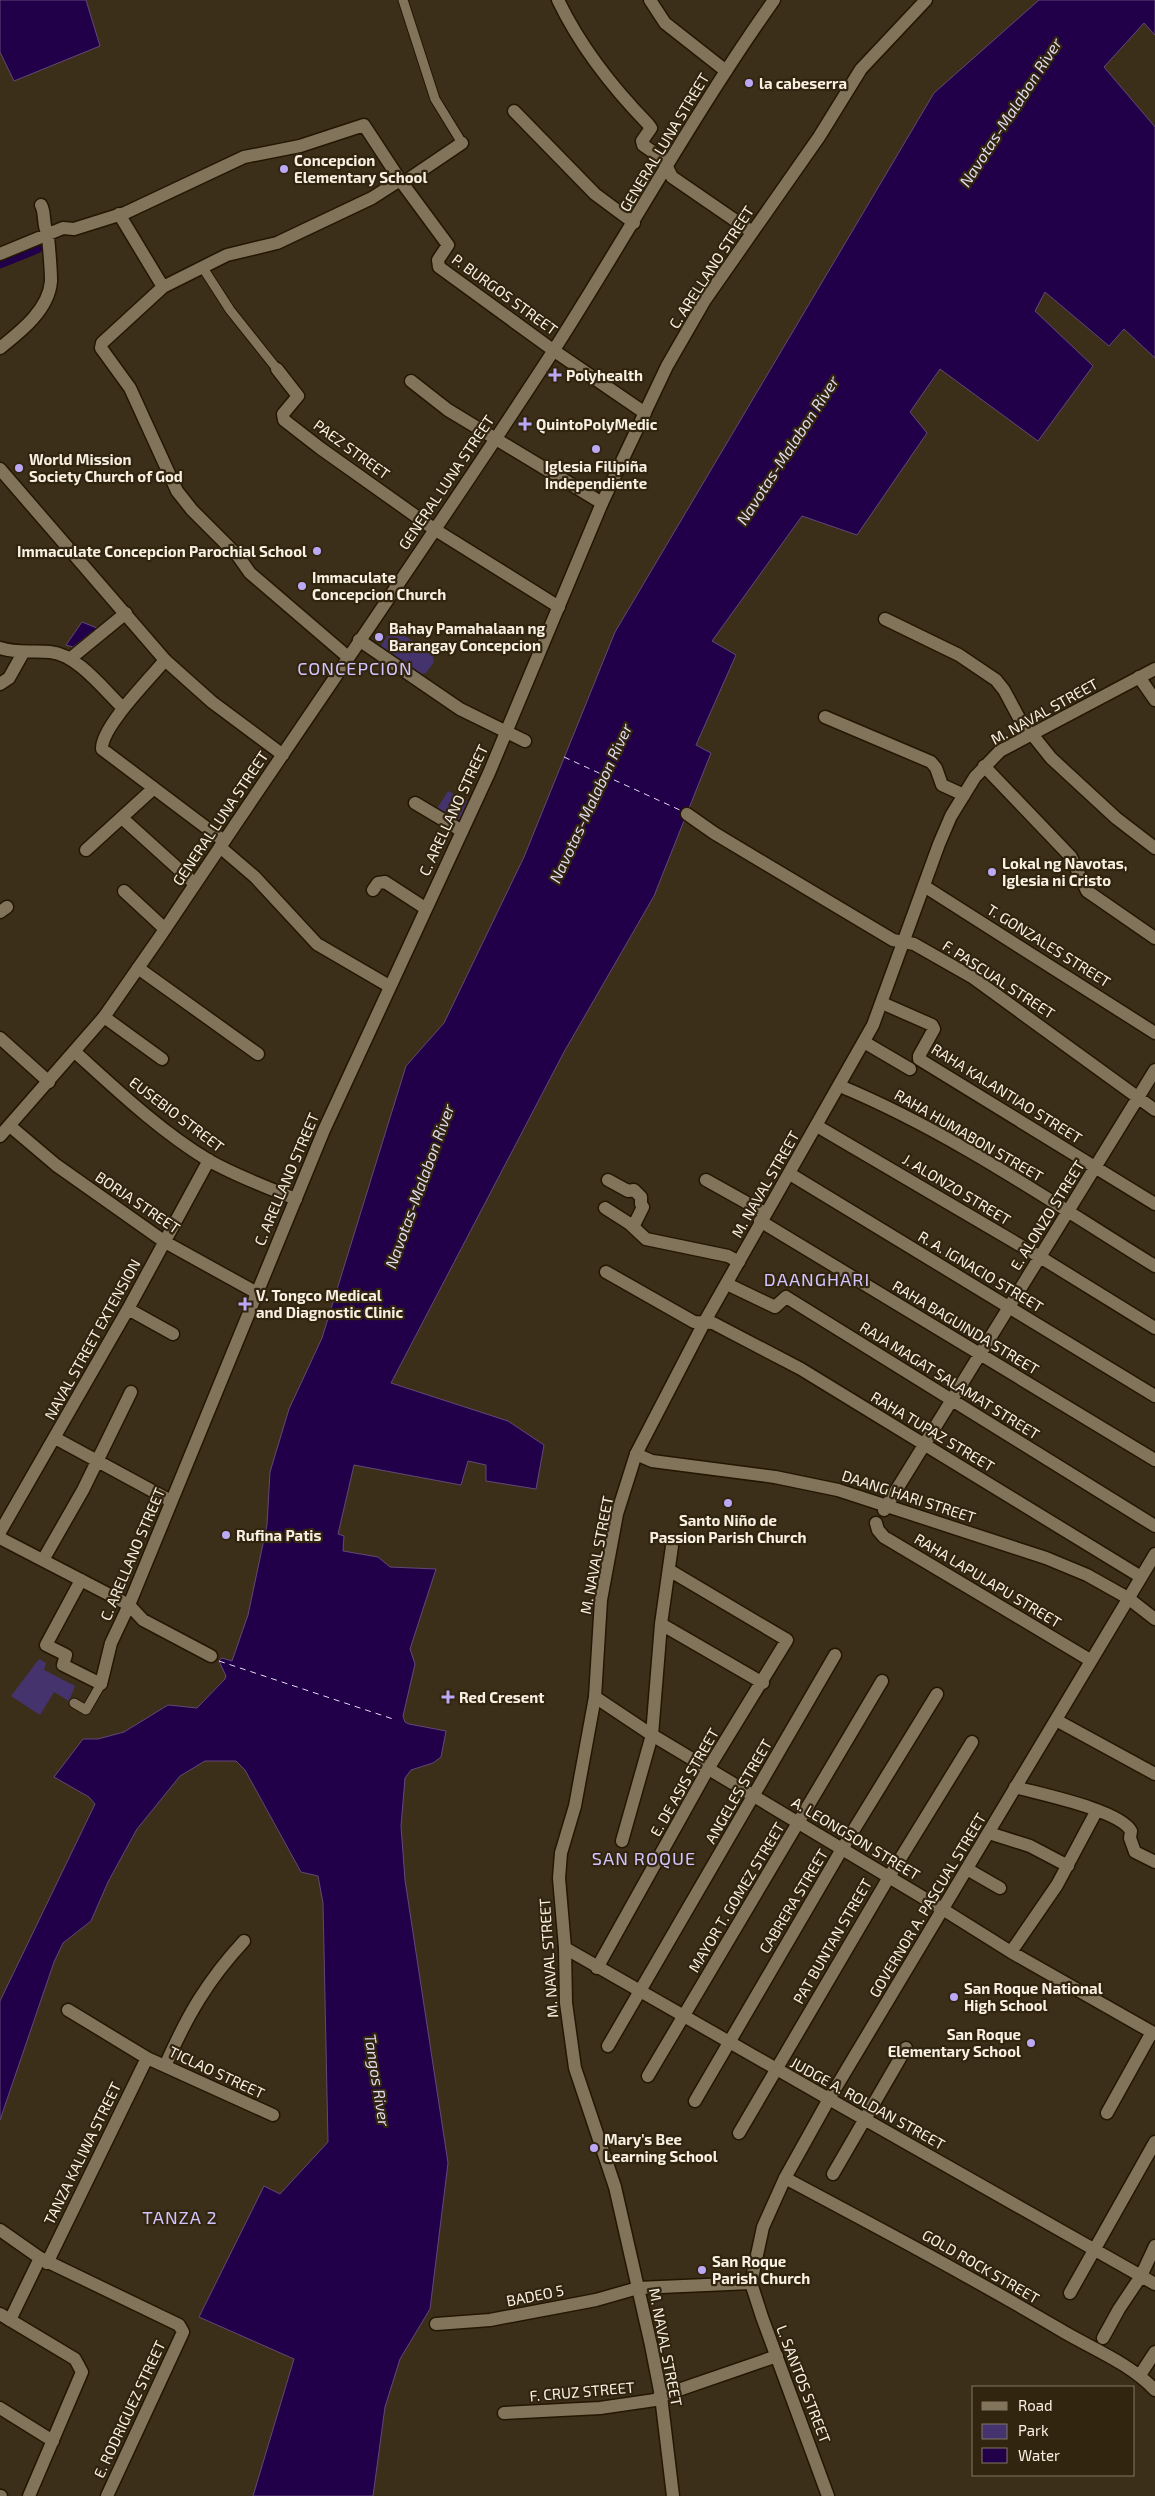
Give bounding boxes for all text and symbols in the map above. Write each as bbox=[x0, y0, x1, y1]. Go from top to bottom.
water label: Navotas-Malabon River bbox=[955, 34, 1066, 190]
street label: GENERAL LUNA STREET bbox=[616, 69, 713, 214]
place label: la cabeserra bbox=[759, 74, 847, 92]
marker: la cabeserra bbox=[743, 77, 755, 89]
place label: Concepcion Elementary School bbox=[294, 151, 427, 187]
marker: Concepcion Elementary School bbox=[278, 163, 290, 175]
street label: C. ARELLANO STREET bbox=[665, 202, 758, 332]
street label: P. BURGOS STREET bbox=[449, 250, 562, 339]
place label: Polyhealth bbox=[566, 366, 643, 385]
marker: Polyhealth bbox=[548, 368, 562, 382]
water label: Navotas-Malabon River bbox=[732, 372, 843, 528]
street label: GENERAL LUNA STREET bbox=[394, 411, 498, 553]
street label: PAEZ STREET bbox=[310, 415, 394, 483]
place label: QuintoPolyMedic bbox=[536, 415, 658, 434]
marker: QuintoPolyMedic bbox=[518, 417, 532, 431]
marker: Iglesia Filipiña Independiente bbox=[590, 443, 602, 455]
place label: World Mission Society Church of God bbox=[29, 450, 183, 486]
place label: Iglesia Filipiña Independiente bbox=[545, 457, 647, 492]
marker: World Mission Society Church of God bbox=[13, 462, 25, 474]
place label: Immaculate Concepcion Parochial School bbox=[17, 542, 307, 560]
marker: Immaculate Concepcion Parochial School bbox=[311, 545, 323, 557]
place label: Immaculate Concepcion Church bbox=[312, 568, 446, 603]
marker: Immaculate Concepcion Church bbox=[296, 580, 308, 592]
place label: Bahay Pamahalaan ng Barangay Concepcion bbox=[389, 619, 545, 655]
marker: Bahay Pamahalaan ng Barangay Concepcion bbox=[373, 631, 385, 643]
district label: CONCEPCION bbox=[297, 657, 413, 679]
street label: M. NAVAL STREET bbox=[987, 674, 1101, 748]
water label: Navotas-Malabon River bbox=[545, 720, 636, 886]
street label: C. ARELLANO STREET bbox=[415, 741, 491, 878]
street label: GENERAL LUNA STREET bbox=[168, 747, 272, 889]
place label: Lokal ng Navotas, Iglesia ni Cristo bbox=[1002, 854, 1127, 889]
marker: Lokal ng Navotas, Iglesia ni Cristo bbox=[986, 866, 998, 878]
street label: T. GONZALES STREET bbox=[984, 900, 1114, 990]
street label: F. PASCUAL STREET bbox=[939, 936, 1059, 1022]
street label: RAHA KALANTIAO STREET bbox=[928, 1039, 1086, 1147]
street label: EUSEBIO STREET bbox=[126, 1073, 228, 1156]
street label: RAHA HUMABON STREET bbox=[891, 1085, 1047, 1185]
water label: Navotas-Malabon River bbox=[380, 1101, 458, 1271]
street label: C. ARELLANO STREET bbox=[250, 1110, 322, 1248]
street label: M. NAVAL STREET bbox=[727, 1127, 803, 1240]
street label: J. ALONZO STREET bbox=[900, 1150, 1014, 1228]
street label: E. ALONZO STREET bbox=[1006, 1157, 1088, 1273]
street label: BORJA STREET bbox=[92, 1167, 184, 1237]
street label: R. A. IGNACIO STREET bbox=[915, 1227, 1047, 1316]
street label: NAVAL STREET EXTENSION bbox=[40, 1255, 144, 1423]
district label: DAANGHARI bbox=[764, 1268, 870, 1290]
street label: RAHA BAGUINDA STREET bbox=[890, 1276, 1043, 1378]
place label: V. Tongco Medical and Diagnostic Clinic bbox=[256, 1286, 403, 1321]
marker: V. Tongco Medical and Diagnostic Clinic bbox=[238, 1297, 252, 1311]
street label: RAJA MAGAT SALAMAT STREET bbox=[857, 1317, 1043, 1443]
street label: RAHA TUPAZ STREET bbox=[868, 1387, 998, 1475]
street label: DAANG HARI STREET bbox=[840, 1466, 978, 1526]
street label: C. ARELLANO STREET bbox=[96, 1485, 168, 1623]
street label: M. NAVAL STREET bbox=[576, 1494, 616, 1616]
marker: Santo Niño de Passion Parish Church bbox=[722, 1497, 734, 1509]
place label: Santo Niño de Passion Parish Church bbox=[649, 1511, 807, 1546]
place label: Rufina Patis bbox=[236, 1526, 321, 1544]
marker: Rufina Patis bbox=[220, 1529, 232, 1541]
street label: RAHA LAPULAPU STREET bbox=[911, 1529, 1065, 1631]
place label: Red Cresent bbox=[459, 1688, 544, 1706]
marker: Red Cresent bbox=[441, 1690, 455, 1704]
street label: E. DE ASIS STREET bbox=[646, 1724, 722, 1839]
street label: ANGELES STREET bbox=[701, 1735, 775, 1846]
street label: A. LEONGSON STREET bbox=[789, 1793, 924, 1884]
street label: GOVERNOR A. PASCUAL STREET bbox=[865, 1809, 989, 2000]
street label: MAYOR T. GOMEZ STREET bbox=[684, 1819, 788, 1975]
street label: CABRERA STREET bbox=[755, 1845, 831, 1956]
district label: SAN ROQUE bbox=[592, 1847, 696, 1869]
street label: PAT BUNTAN STREET bbox=[789, 1875, 875, 2007]
street label: M. NAVAL STREET bbox=[535, 1897, 561, 2018]
place label: San Roque National High School bbox=[964, 1979, 1103, 2014]
marker: San Roque National High School bbox=[948, 1991, 960, 2003]
place label: San Roque Elementary School bbox=[888, 2025, 1021, 2061]
water label: Tangos River bbox=[361, 2033, 395, 2128]
marker: San Roque Elementary School bbox=[1025, 2037, 1037, 2049]
street label: TICLAO STREET bbox=[166, 2042, 268, 2102]
street label: JUDGE A. ROLDAN STREET bbox=[788, 2053, 949, 2153]
street label: TANZA KALIWA STREET bbox=[40, 2078, 125, 2227]
place label: Mary's Bee Learning School bbox=[604, 2130, 718, 2165]
marker: Mary's Bee Learning School bbox=[588, 2142, 600, 2154]
district label: TANZA 2 bbox=[142, 2206, 218, 2228]
street label: GOLD ROCK STREET bbox=[919, 2225, 1043, 2307]
place label: San Roque Parish Church bbox=[712, 2252, 810, 2287]
marker: San Roque Parish Church bbox=[696, 2264, 708, 2276]
street label: BADEO 5 bbox=[505, 2281, 565, 2309]
street label: M. NAVAL STREET bbox=[646, 2286, 686, 2408]
street label: L. SANTOS STREET bbox=[773, 2322, 835, 2446]
street label: E. RODRIGUEZ STREET bbox=[89, 2337, 169, 2480]
street label: F. CRUZ STREET bbox=[529, 2377, 635, 2405]
legend bbox=[972, 2386, 1135, 2476]
text: Road bbox=[1018, 2396, 1053, 2414]
text: Park bbox=[1018, 2421, 1049, 2439]
text: Water bbox=[1018, 2446, 1060, 2464]

